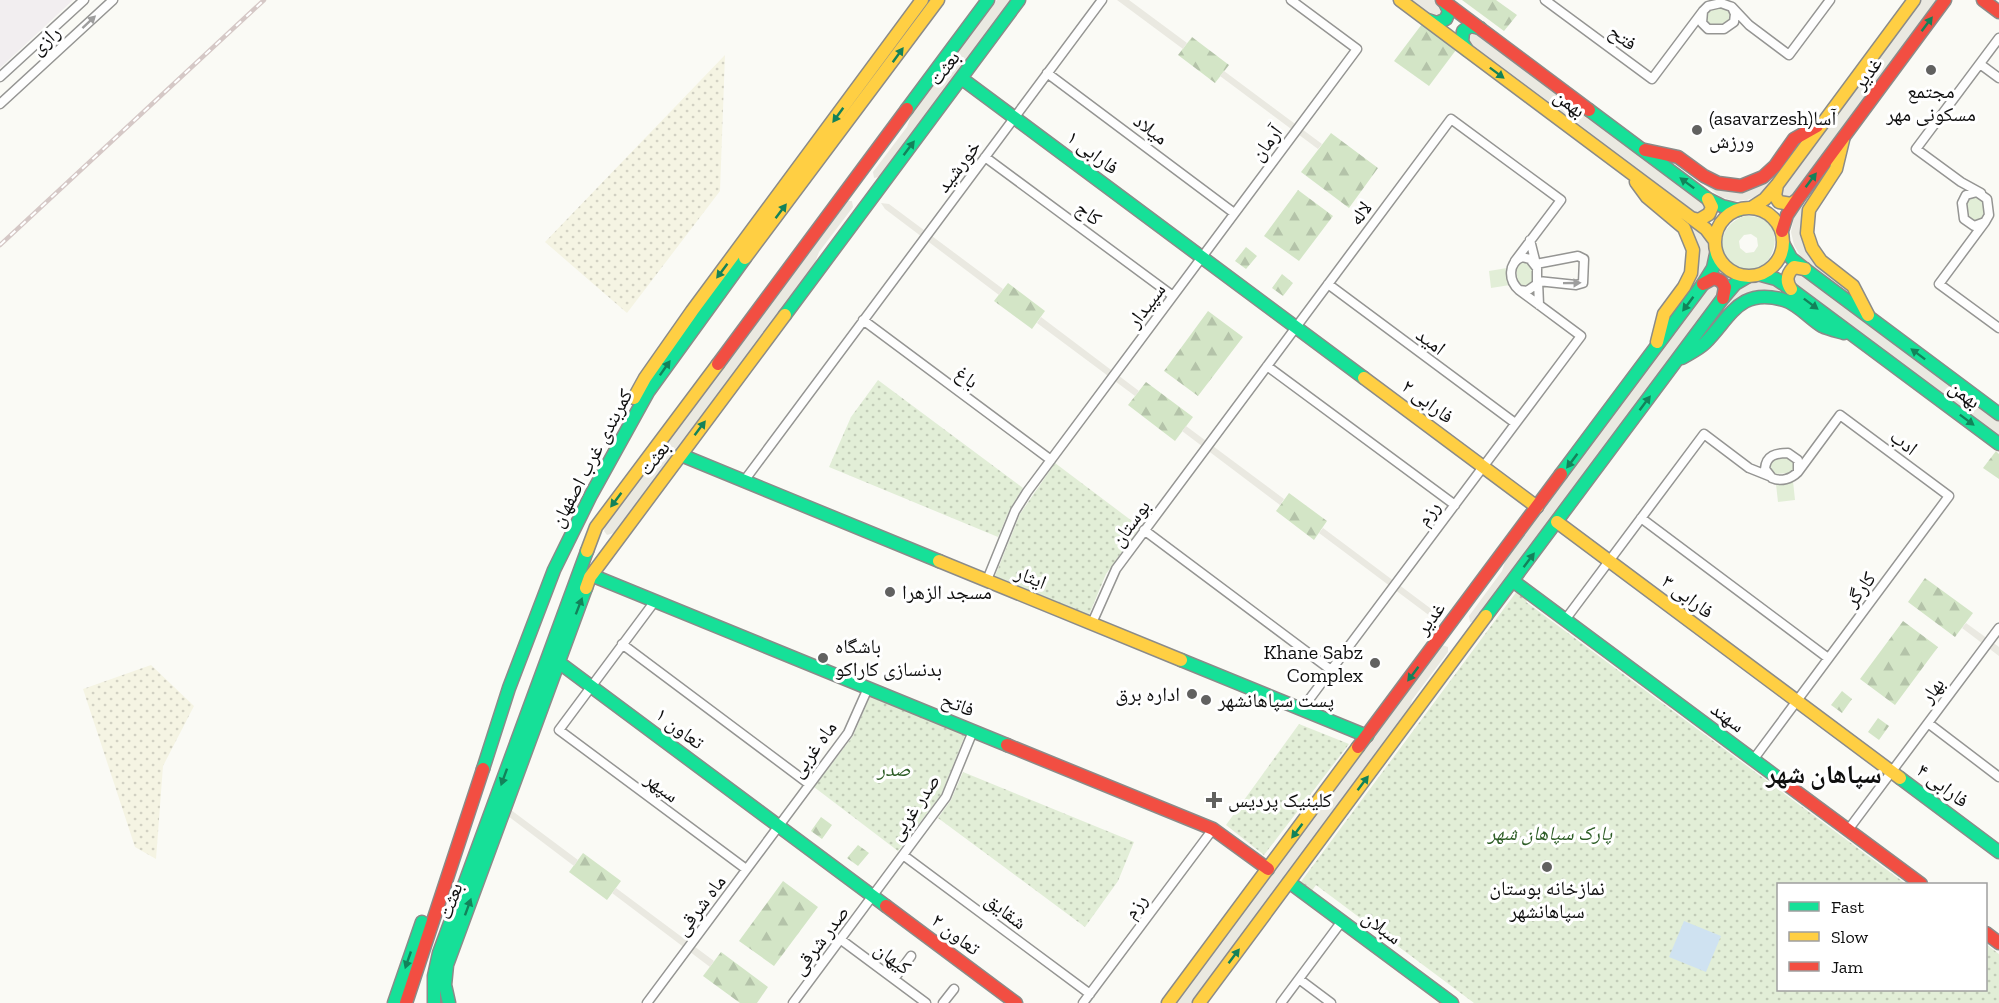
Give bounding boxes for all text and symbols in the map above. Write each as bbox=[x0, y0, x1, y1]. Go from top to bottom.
one-way arrow bbox=[82, 15, 97, 29]
one-way arrow bbox=[1921, 16, 1934, 32]
street label: فتح bbox=[1604, 19, 1642, 56]
street label: رازی bbox=[25, 20, 65, 60]
street label: بعثت bbox=[923, 46, 965, 90]
one-way arrow bbox=[892, 47, 904, 63]
street label: غدیر bbox=[1846, 52, 1887, 95]
marker: مجتمع مسکونی مهر bbox=[1924, 63, 1938, 77]
one-way arrow bbox=[1489, 67, 1505, 79]
place label: مجتمع مسکونی مهر bbox=[1885, 79, 1976, 126]
street label: بهمن bbox=[1550, 83, 1590, 123]
one-way arrow bbox=[832, 106, 844, 122]
place label: (asavarzesh)آسا ورزش bbox=[1709, 106, 1837, 153]
street label: میلاد bbox=[1129, 108, 1173, 150]
street label: آرمان bbox=[1245, 120, 1288, 166]
marker: (asavarzesh)آسا ورزش bbox=[1690, 123, 1704, 137]
street label: فارابی ۱ bbox=[1062, 125, 1124, 179]
street label: خورشید bbox=[930, 135, 986, 197]
one-way arrow bbox=[903, 141, 915, 157]
one-way arrow bbox=[1805, 173, 1817, 189]
one-way arrow bbox=[1679, 177, 1695, 189]
street label: کاج bbox=[1071, 196, 1107, 231]
street label: لاله bbox=[1343, 196, 1377, 230]
one-way arrow bbox=[774, 203, 787, 219]
one-way arrow bbox=[716, 264, 728, 279]
street label: سپیدار bbox=[1121, 278, 1171, 333]
one-way arrow bbox=[1563, 279, 1582, 288]
one-way arrow bbox=[1682, 296, 1694, 312]
one-way arrow bbox=[1803, 298, 1819, 310]
street label: امید bbox=[1412, 322, 1450, 360]
one-way arrow bbox=[1911, 348, 1926, 360]
one-way arrow bbox=[659, 361, 671, 377]
street label: باغ bbox=[950, 361, 983, 394]
street label: فارابی ۲ bbox=[1397, 374, 1459, 428]
street label: بهمن bbox=[1945, 374, 1985, 414]
street label: کمربندی غرب اصفهان bbox=[544, 385, 638, 531]
one-way arrow bbox=[1639, 396, 1651, 411]
one-way arrow bbox=[1960, 414, 1975, 426]
one-way arrow bbox=[694, 421, 706, 436]
street label: ادب bbox=[1885, 424, 1923, 460]
street label: بعثت bbox=[633, 436, 675, 480]
one-way arrow bbox=[1566, 453, 1578, 468]
one-way arrow bbox=[610, 492, 622, 508]
street label: بوستان bbox=[1105, 495, 1155, 551]
street label: رزم bbox=[1411, 496, 1447, 532]
one-way arrow bbox=[1523, 552, 1535, 568]
street label: ایثار bbox=[1011, 560, 1050, 594]
street label: کارگر bbox=[1839, 567, 1881, 612]
street label: فارابی ۳ bbox=[1657, 569, 1719, 623]
place label: مسجد الزهرا bbox=[902, 580, 992, 604]
marker: مسجد الزهرا bbox=[883, 585, 897, 599]
one-way arrow bbox=[574, 597, 584, 615]
street label: غدیر bbox=[1409, 597, 1450, 640]
place label: باشگاه بدنسازی کاراکو bbox=[835, 634, 942, 681]
place label: Khane Sabz Complex bbox=[1264, 640, 1363, 687]
marker: باشگاه بدنسازی کاراکو bbox=[816, 651, 830, 665]
marker: Khane Sabz Complex bbox=[1368, 656, 1382, 670]
one-way arrow bbox=[1407, 666, 1419, 682]
street label: بهار bbox=[1914, 672, 1949, 708]
place label: اداره برق bbox=[1115, 682, 1180, 706]
street label: فاتح bbox=[938, 687, 978, 722]
marker: اداره برق bbox=[1185, 687, 1199, 701]
place label: پست سپاهانشهر bbox=[1217, 688, 1334, 712]
marker: پست سپاهانشهر bbox=[1199, 693, 1213, 707]
street label: سهند bbox=[1706, 697, 1750, 737]
street label: تعاون ۱ bbox=[651, 702, 709, 754]
street label: ماه غربی bbox=[784, 716, 842, 782]
park label: صدر bbox=[876, 757, 911, 781]
district label: سپاهان شهر bbox=[1765, 758, 1882, 790]
street label: فارابی ۴ bbox=[1912, 758, 1974, 812]
street label: سپهر bbox=[639, 766, 684, 808]
one-way arrow bbox=[499, 768, 508, 786]
street label: صدر غربی bbox=[883, 769, 945, 845]
one-way arrow bbox=[1357, 775, 1369, 791]
place label: کلینیک پردیس bbox=[1228, 788, 1332, 812]
marker: کلینیک پردیس bbox=[1205, 791, 1223, 809]
park label: پارک سپاهان شهر bbox=[1486, 821, 1612, 846]
one-way arrow bbox=[1291, 823, 1303, 838]
marker: نمازخانه بوستان سپاهانشهر bbox=[1540, 860, 1554, 874]
street label: ماه شرقی bbox=[669, 870, 731, 940]
place label: نمازخانه بوستان سپاهانشهر bbox=[1489, 876, 1605, 923]
street label: بعثت bbox=[432, 879, 468, 923]
legend bbox=[1777, 883, 1987, 991]
street label: شقایق bbox=[981, 888, 1031, 934]
street label: رزم bbox=[1118, 889, 1154, 925]
text: Fast bbox=[1831, 896, 1864, 918]
one-way arrow bbox=[464, 898, 474, 916]
street label: صدر شرقی bbox=[786, 900, 854, 980]
street label: سبلان bbox=[1358, 905, 1406, 949]
street label: تعاون ۲ bbox=[927, 908, 985, 960]
text: Slow bbox=[1831, 926, 1868, 948]
street label: کیهان bbox=[870, 936, 916, 980]
one-way arrow bbox=[1228, 949, 1240, 964]
one-way arrow bbox=[403, 952, 413, 970]
text: Jam bbox=[1831, 956, 1863, 978]

